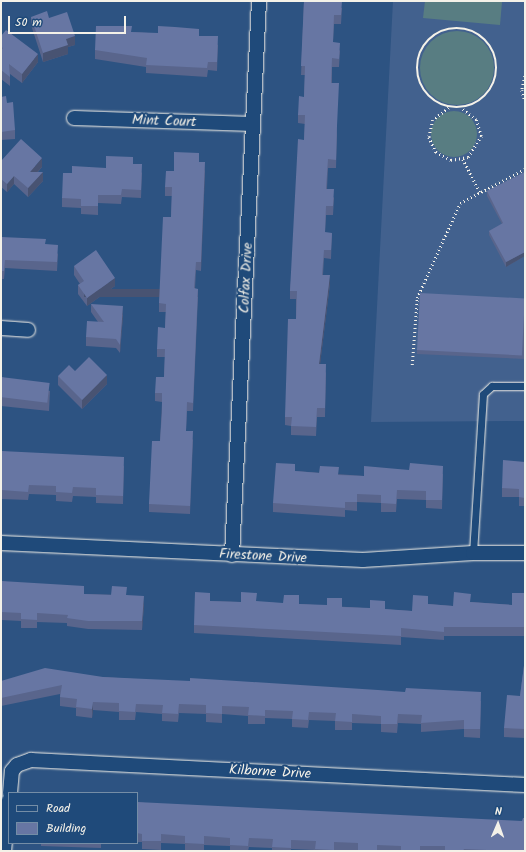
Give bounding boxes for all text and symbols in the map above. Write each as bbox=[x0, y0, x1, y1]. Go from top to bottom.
scale bar bbox=[10, 8, 128, 34]
text: 50 m bbox=[15, 13, 42, 32]
street label: Mint Court bbox=[132, 111, 196, 131]
street label: Colfax Drive bbox=[236, 242, 256, 314]
street label: Firestone Drive bbox=[219, 545, 307, 567]
street label: Kilborne Drive bbox=[229, 761, 311, 783]
legend bbox=[8, 792, 138, 844]
text: Road bbox=[46, 799, 70, 818]
text: N bbox=[495, 803, 502, 821]
north arrow bbox=[478, 804, 518, 844]
text: Building bbox=[46, 819, 86, 838]

